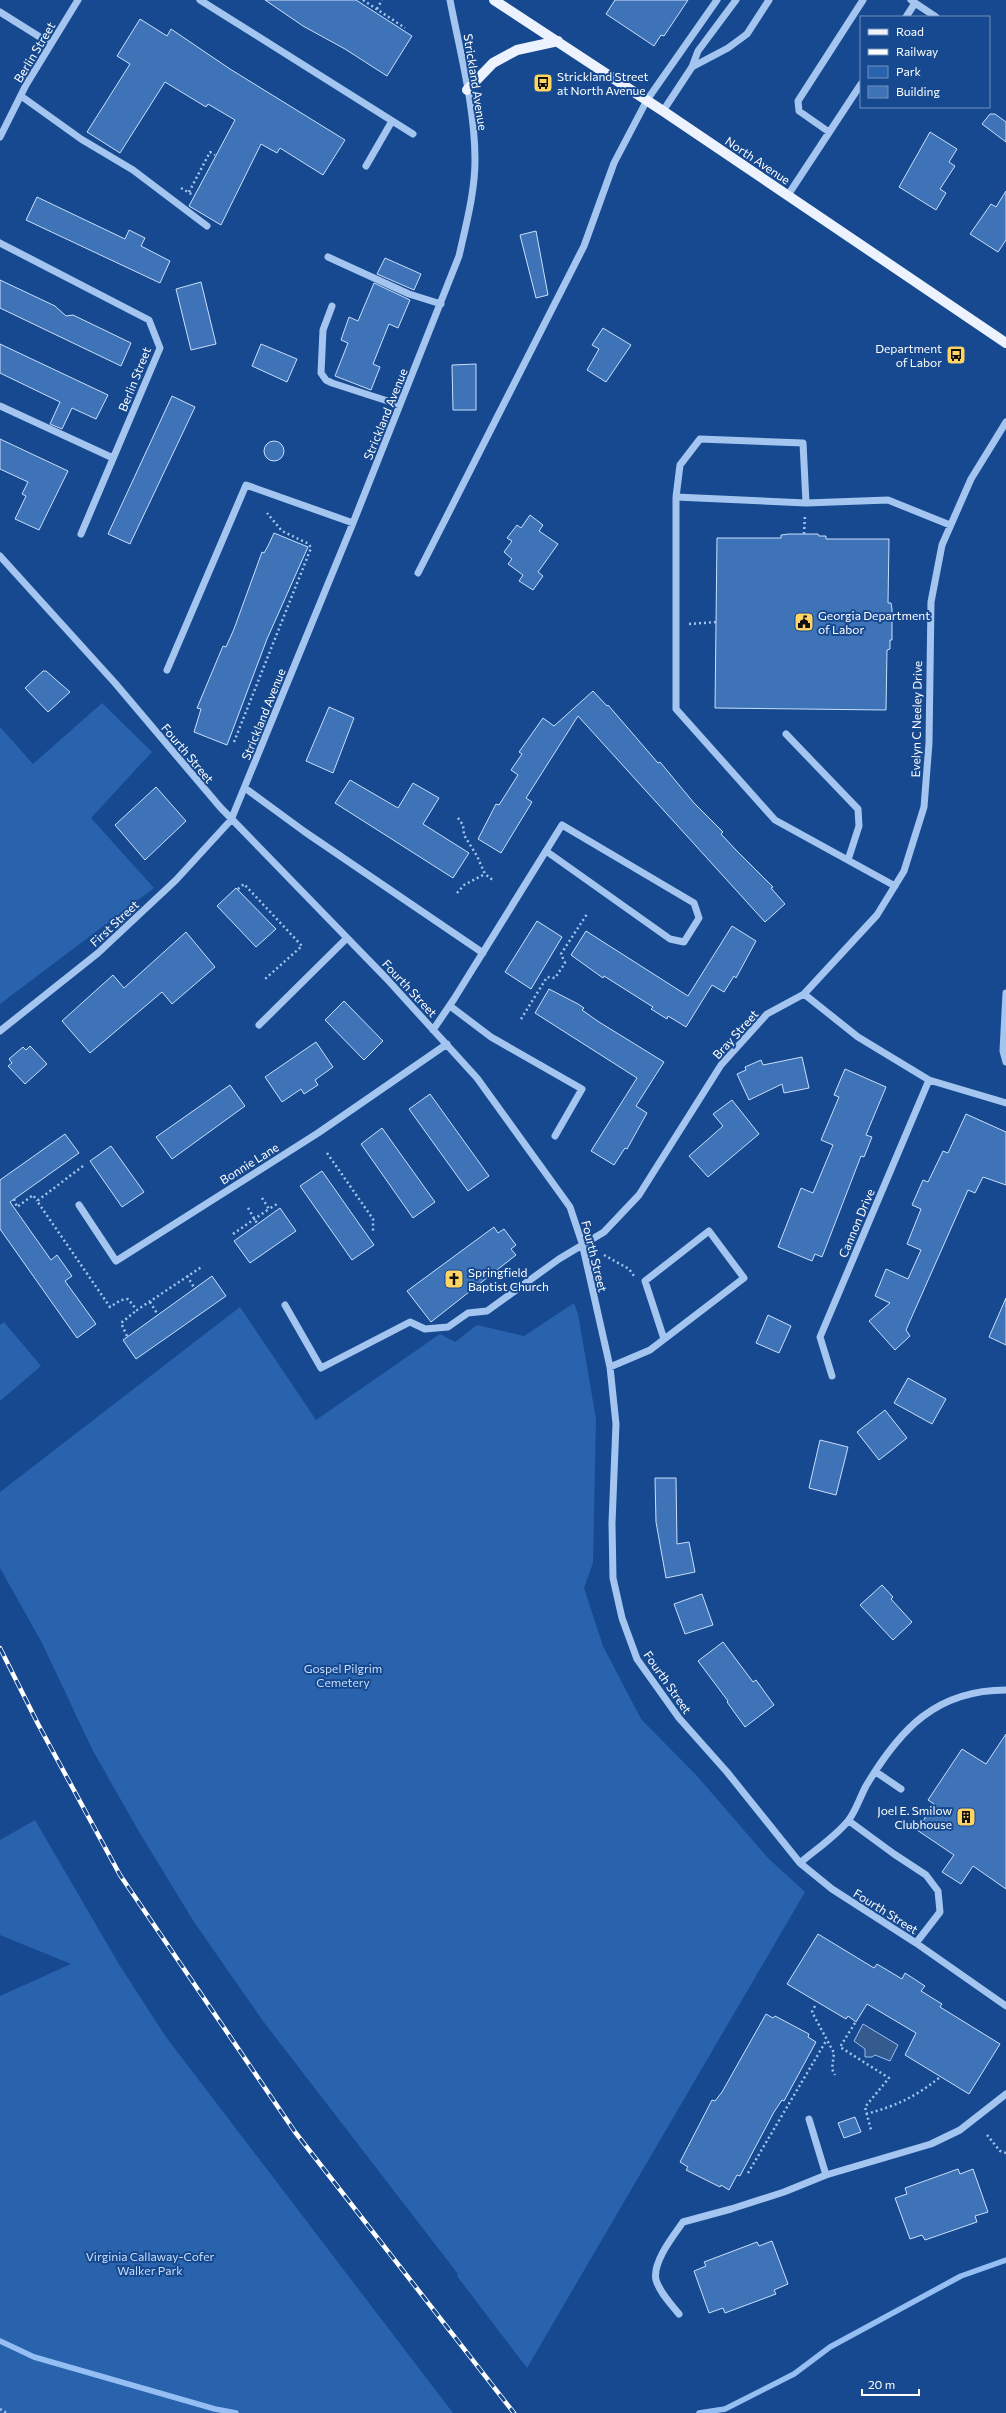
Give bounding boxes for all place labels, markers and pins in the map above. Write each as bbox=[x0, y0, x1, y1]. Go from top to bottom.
place label: Strickland Street at North Avenue bbox=[557, 69, 649, 97]
bus stop icon: Strickland Street at North Avenue bbox=[532, 72, 554, 94]
place label: Department of Labor bbox=[875, 341, 942, 369]
bus stop icon: Department of Labor bbox=[945, 344, 967, 366]
place label: Georgia Department of Labor bbox=[818, 608, 930, 636]
public building icon: Georgia Department of Labor bbox=[793, 611, 815, 633]
place label: Springfield Baptist Church bbox=[468, 1265, 549, 1293]
church icon: Springfield Baptist Church bbox=[443, 1268, 465, 1290]
place label: Joel E. Smilow Clubhouse bbox=[877, 1803, 952, 1831]
building icon: Joel E. Smilow Clubhouse bbox=[955, 1806, 977, 1828]

